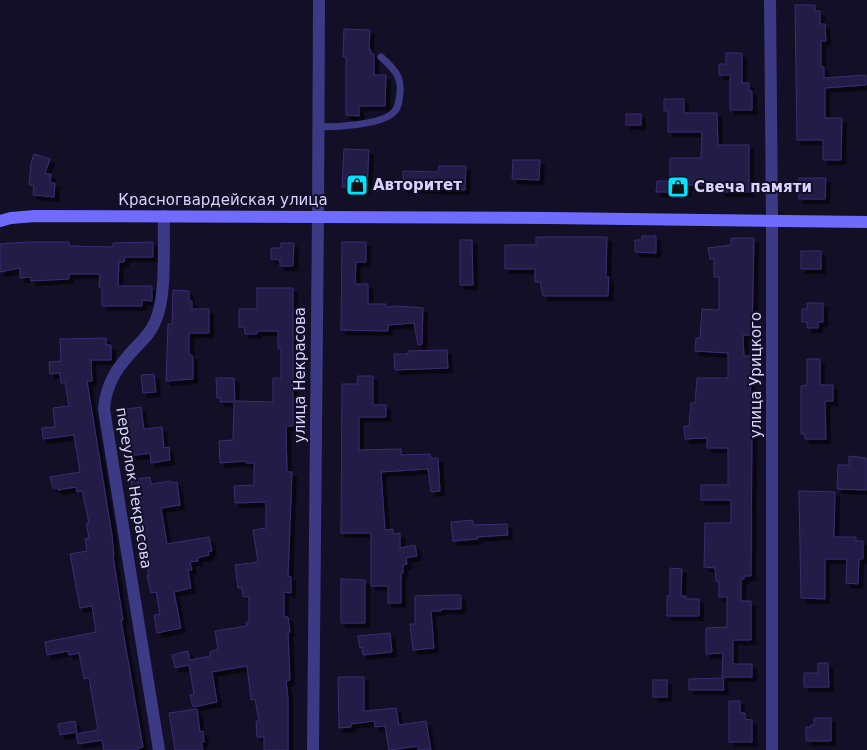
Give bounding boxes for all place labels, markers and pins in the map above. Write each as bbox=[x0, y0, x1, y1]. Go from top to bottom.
shop icon: Авторитет bbox=[345, 173, 369, 197]
shop icon: Свеча памяти bbox=[666, 175, 690, 199]
place label: Авторитет bbox=[373, 176, 462, 194]
place label: Свеча памяти bbox=[694, 178, 812, 196]

